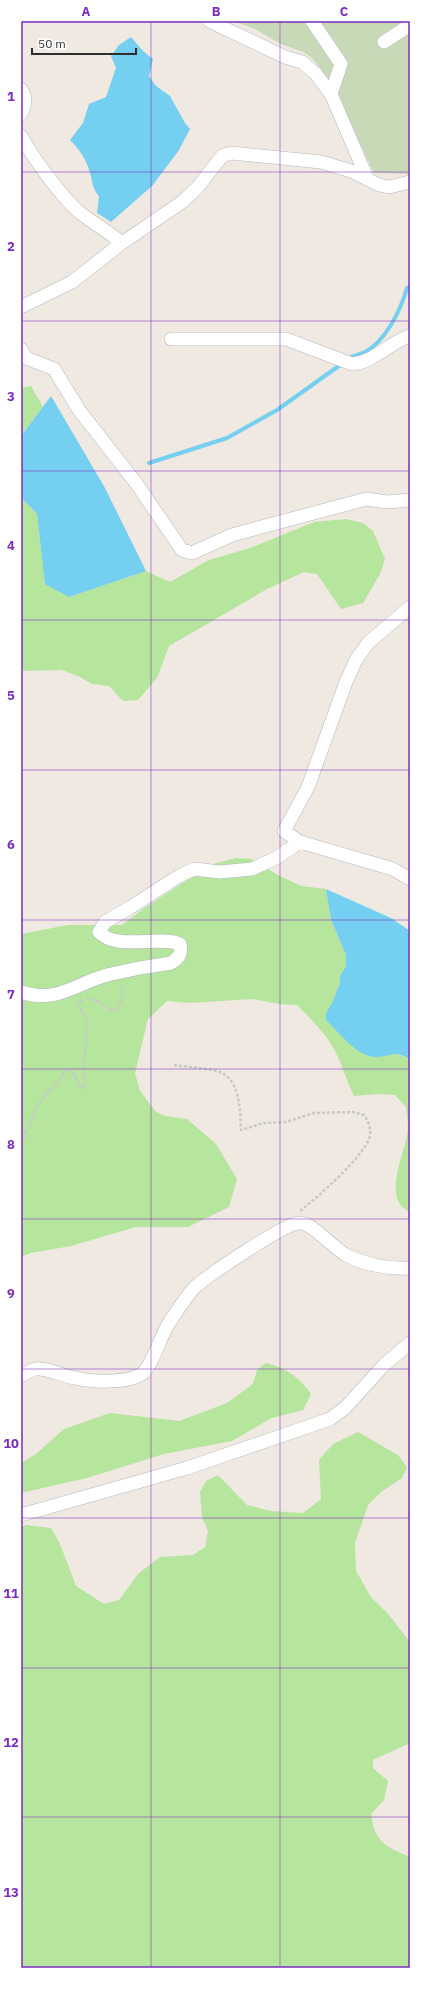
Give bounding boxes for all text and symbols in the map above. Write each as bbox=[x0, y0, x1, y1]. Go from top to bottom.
text: A bbox=[82, 3, 91, 20]
text: B bbox=[212, 3, 221, 20]
text: C bbox=[340, 3, 349, 20]
scale bar bbox=[32, 30, 136, 56]
text: 50 m bbox=[38, 36, 66, 51]
text: 1 bbox=[7, 88, 15, 105]
text: 2 bbox=[7, 238, 15, 255]
text: 3 bbox=[7, 388, 15, 405]
text: 4 bbox=[7, 537, 15, 554]
text: 5 bbox=[7, 687, 15, 704]
text: 6 bbox=[7, 836, 15, 853]
text: 7 bbox=[7, 986, 15, 1003]
text: 8 bbox=[7, 1136, 15, 1153]
text: 9 bbox=[7, 1285, 15, 1302]
text: 10 bbox=[3, 1435, 19, 1452]
text: 11 bbox=[3, 1585, 19, 1602]
text: 12 bbox=[3, 1734, 19, 1751]
text: 13 bbox=[3, 1884, 19, 1901]

